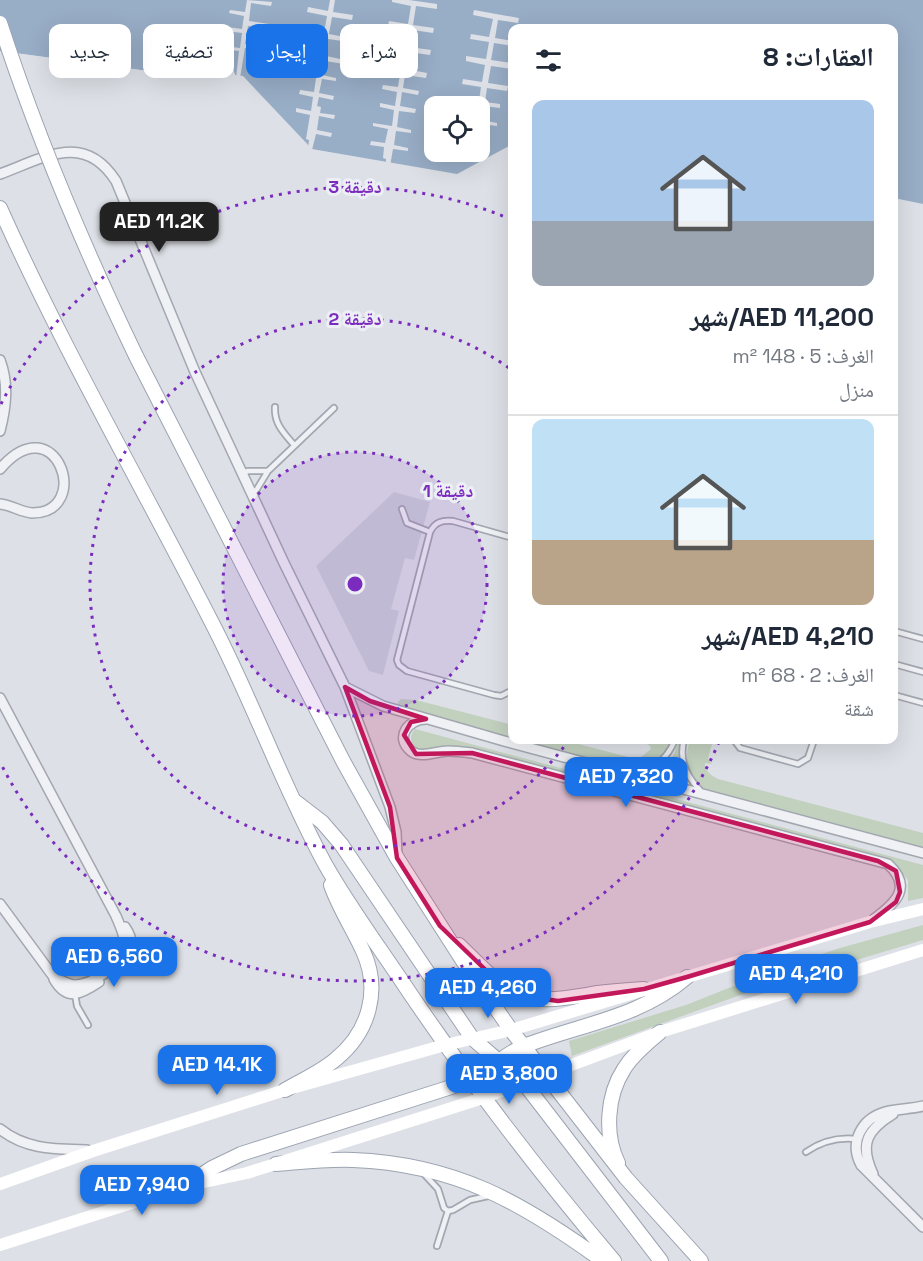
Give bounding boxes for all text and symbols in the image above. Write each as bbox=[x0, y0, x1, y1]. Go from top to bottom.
chip: جديد bbox=[49, 24, 131, 78]
chip: تصفية bbox=[143, 24, 234, 78]
chip: إيجار bbox=[246, 24, 328, 78]
chip: شراء bbox=[340, 24, 418, 78]
text: العقارات: 8 bbox=[763, 40, 874, 74]
icon: filters bbox=[532, 44, 565, 77]
map controls bbox=[424, 96, 490, 162]
button: locate bbox=[424, 96, 490, 162]
icon: home bbox=[649, 139, 757, 247]
text: 3 دقيقة bbox=[328, 175, 382, 198]
pin: AED 11.2K bbox=[90, 202, 228, 253]
text: AED 11.2K bbox=[114, 208, 204, 234]
text: AED 11,200/شهر bbox=[690, 300, 874, 334]
text: 2 دقيقة bbox=[328, 307, 382, 330]
text: الغرف: 5 · 148 m² bbox=[732, 343, 874, 369]
text: منزل bbox=[839, 377, 874, 403]
icon: home bbox=[649, 458, 757, 566]
text: 1 دقيقة bbox=[423, 479, 473, 502]
centre of rings bbox=[345, 574, 365, 594]
text: AED 4,210/شهر bbox=[702, 619, 874, 653]
text: الغرف: 2 · 68 m² bbox=[741, 662, 874, 688]
text: شقة bbox=[844, 696, 874, 722]
pin: AED 7,320 bbox=[557, 757, 695, 808]
text: AED 7,320 bbox=[579, 763, 673, 789]
pin: AED 6,560 bbox=[45, 937, 183, 988]
text: AED 6,560 bbox=[65, 943, 163, 969]
pin: AED 4,210 bbox=[727, 954, 865, 1005]
text: AED 4,210 bbox=[749, 960, 843, 986]
pin: AED 4,260 bbox=[419, 968, 557, 1019]
text: AED 4,260 bbox=[439, 974, 537, 1000]
pin: AED 14.1K bbox=[148, 1045, 286, 1096]
text: AED 14.1K bbox=[172, 1051, 262, 1077]
pin: AED 3,800 bbox=[440, 1054, 578, 1105]
text: AED 3,800 bbox=[460, 1060, 558, 1086]
pin: AED 7,940 bbox=[73, 1165, 211, 1216]
text: AED 7,940 bbox=[94, 1171, 190, 1197]

